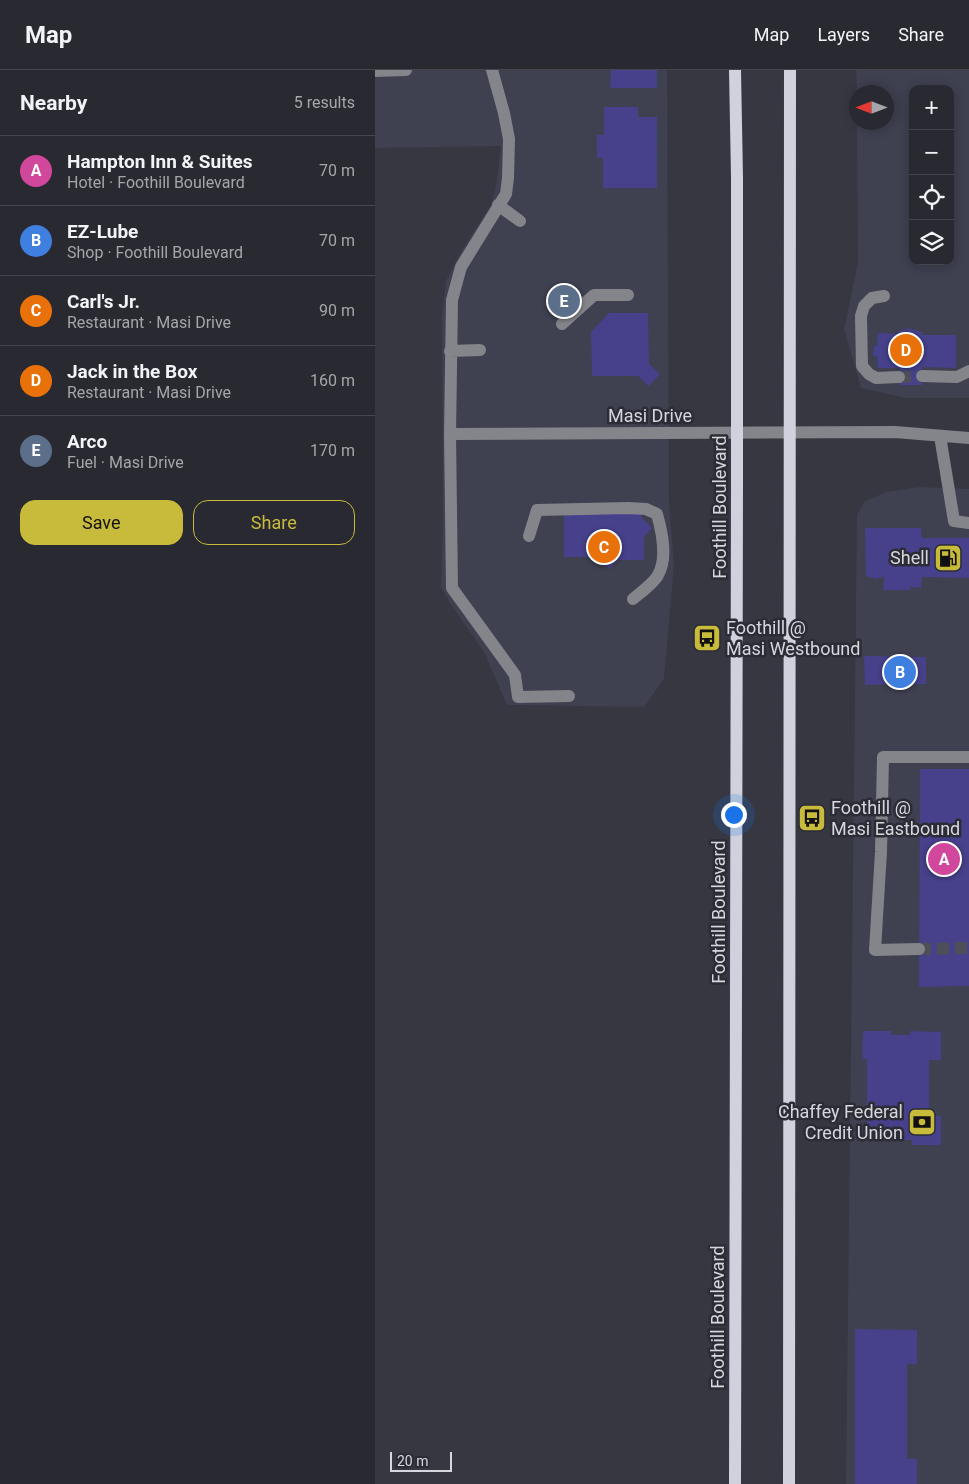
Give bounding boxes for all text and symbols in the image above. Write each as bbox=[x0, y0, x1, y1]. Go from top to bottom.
text: Map bbox=[25, 21, 72, 49]
text: Map bbox=[754, 24, 789, 45]
text: Layers bbox=[817, 24, 870, 45]
text: Share bbox=[898, 24, 944, 45]
north arrow bbox=[849, 85, 894, 130]
map controls bbox=[909, 85, 954, 265]
button: + bbox=[909, 85, 954, 130]
text: Nearby bbox=[20, 91, 87, 115]
text: 5 results bbox=[294, 93, 355, 112]
button: − bbox=[909, 130, 954, 175]
text: Hampton Inn & Suites bbox=[67, 150, 253, 173]
text: A bbox=[31, 161, 41, 180]
text: 70 m bbox=[319, 161, 355, 180]
text: Hotel · Foothill Boulevard bbox=[67, 173, 245, 192]
button: locate bbox=[909, 175, 954, 220]
text: EZ-Lube bbox=[67, 220, 138, 243]
button: layers bbox=[909, 220, 954, 265]
text: B bbox=[31, 231, 41, 250]
text: 70 m bbox=[319, 231, 355, 250]
text: Shop · Foothill Boulevard bbox=[67, 243, 243, 262]
pin: E bbox=[548, 282, 580, 320]
text: Carl's Jr. bbox=[67, 290, 140, 313]
text: C bbox=[31, 301, 41, 320]
text: 90 m bbox=[319, 301, 355, 320]
text: Restaurant · Masi Drive bbox=[67, 313, 231, 332]
pin: D bbox=[890, 331, 922, 369]
text: Jack in the Box bbox=[67, 360, 197, 383]
text: D bbox=[31, 371, 41, 390]
text: 160 m bbox=[310, 371, 355, 390]
text: Restaurant · Masi Drive bbox=[67, 383, 231, 402]
street label: Masi Drive bbox=[608, 405, 692, 426]
text: Arco bbox=[67, 430, 107, 453]
street label: Foothill Boulevard bbox=[709, 435, 730, 579]
text: E bbox=[32, 441, 41, 460]
text: 170 m bbox=[310, 441, 355, 460]
text: Fuel · Masi Drive bbox=[67, 453, 184, 472]
button: Save bbox=[20, 500, 183, 545]
button: Share bbox=[193, 500, 355, 545]
pin: C bbox=[588, 528, 620, 566]
fuel station icon: Shell bbox=[933, 543, 963, 573]
place label: Shell bbox=[890, 547, 929, 568]
place label: Foothill @ Masi Westbound bbox=[726, 617, 860, 659]
bus stop icon: Foothill @ Masi Westbound bbox=[692, 623, 722, 653]
pin: B bbox=[884, 653, 916, 691]
place label: Foothill @ Masi Eastbound bbox=[831, 797, 960, 839]
your location bbox=[721, 802, 747, 828]
bus stop icon: Foothill @ Masi Eastbound bbox=[797, 803, 827, 833]
street label: Foothill Boulevard bbox=[708, 840, 729, 984]
pin: A bbox=[928, 840, 960, 878]
place label: Chaffey Federal Credit Union bbox=[778, 1101, 903, 1143]
bank icon: Chaffey Federal Credit Union bbox=[907, 1107, 937, 1137]
street label: Foothill Boulevard bbox=[707, 1245, 728, 1389]
scale bar bbox=[390, 1449, 453, 1472]
text: 20 m bbox=[397, 1453, 429, 1469]

